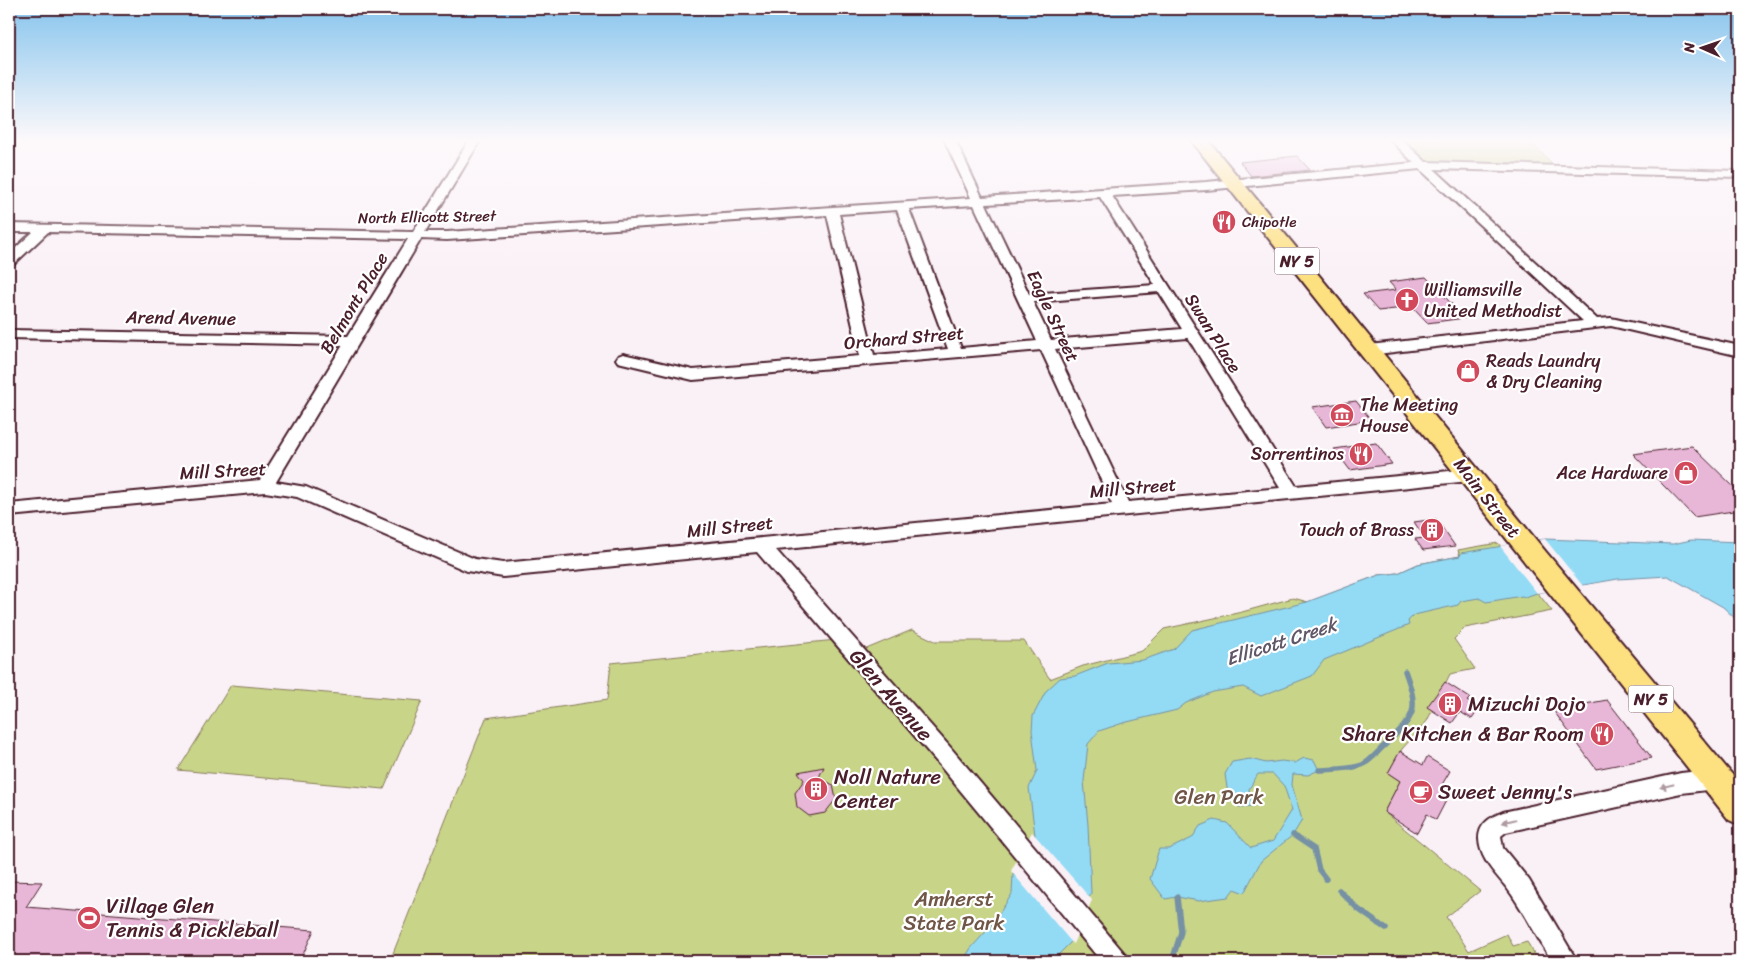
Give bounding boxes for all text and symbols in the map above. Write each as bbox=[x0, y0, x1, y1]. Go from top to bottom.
north arrow bbox=[1676, 22, 1726, 72]
text: N bbox=[1677, 42, 1702, 54]
street label: North Ellicott Street bbox=[358, 203, 497, 231]
restaurant icon: Chipotle bbox=[1211, 209, 1237, 235]
place label: Chipotle bbox=[1242, 209, 1296, 235]
street label: Belmont Place bbox=[311, 246, 397, 360]
road number: NY 5 bbox=[1274, 248, 1320, 274]
street label: Eagle Street bbox=[1018, 264, 1088, 368]
place label: Williamsville United Methodist bbox=[1424, 274, 1562, 327]
street label: Swan Place bbox=[1176, 287, 1250, 380]
church icon: Williamsville United Methodist bbox=[1394, 287, 1420, 313]
street label: Arend Avenue bbox=[125, 301, 236, 335]
street label: Orchard Street bbox=[843, 317, 965, 359]
place label: Reads Laundry & Dry Cleaning bbox=[1486, 345, 1602, 398]
shop icon: Reads Laundry & Dry Cleaning bbox=[1455, 358, 1481, 384]
place label: The Meeting House bbox=[1360, 389, 1458, 442]
museum icon: The Meeting House bbox=[1329, 402, 1355, 428]
place label: Sorrentinos bbox=[1251, 438, 1345, 470]
restaurant icon: Sorrentinos bbox=[1348, 441, 1374, 467]
street label: Main Street bbox=[1445, 451, 1529, 546]
street label: Mill Street bbox=[179, 453, 267, 489]
place label: Ace Hardware bbox=[1556, 457, 1668, 489]
shop icon: Ace Hardware bbox=[1673, 460, 1699, 486]
street label: Mill Street bbox=[1088, 468, 1178, 508]
street label: Mill Street bbox=[685, 507, 775, 547]
place label: Touch of Brass bbox=[1299, 514, 1415, 546]
building icon: Touch of Brass bbox=[1419, 517, 1445, 543]
water label: Ellicott Creek bbox=[1221, 607, 1344, 675]
street label: Glen Avenue bbox=[839, 639, 943, 751]
place label: Mizuchi Dojo bbox=[1468, 685, 1586, 723]
road number: NY 5 bbox=[1628, 686, 1674, 712]
building icon: Mizuchi Dojo bbox=[1437, 691, 1463, 717]
place label: Share Kitchen & Bar Room bbox=[1342, 715, 1584, 753]
restaurant icon: Share Kitchen & Bar Room bbox=[1589, 721, 1615, 747]
place label: Noll Nature Center bbox=[834, 758, 941, 820]
place label: Sweet Jenny's bbox=[1438, 773, 1572, 811]
building icon: Noll Nature Center bbox=[803, 776, 829, 802]
park label: Glen Park bbox=[1174, 778, 1264, 816]
cafe icon: Sweet Jenny's bbox=[1408, 779, 1434, 805]
one-way arrow bbox=[1660, 782, 1675, 790]
one-way arrow bbox=[1501, 817, 1516, 825]
park label: Amherst State Park bbox=[904, 880, 1005, 942]
place label: Village Glen Tennis & Pickleball bbox=[106, 887, 280, 949]
sports icon: Village Glen Tennis & Pickleball bbox=[76, 905, 102, 931]

